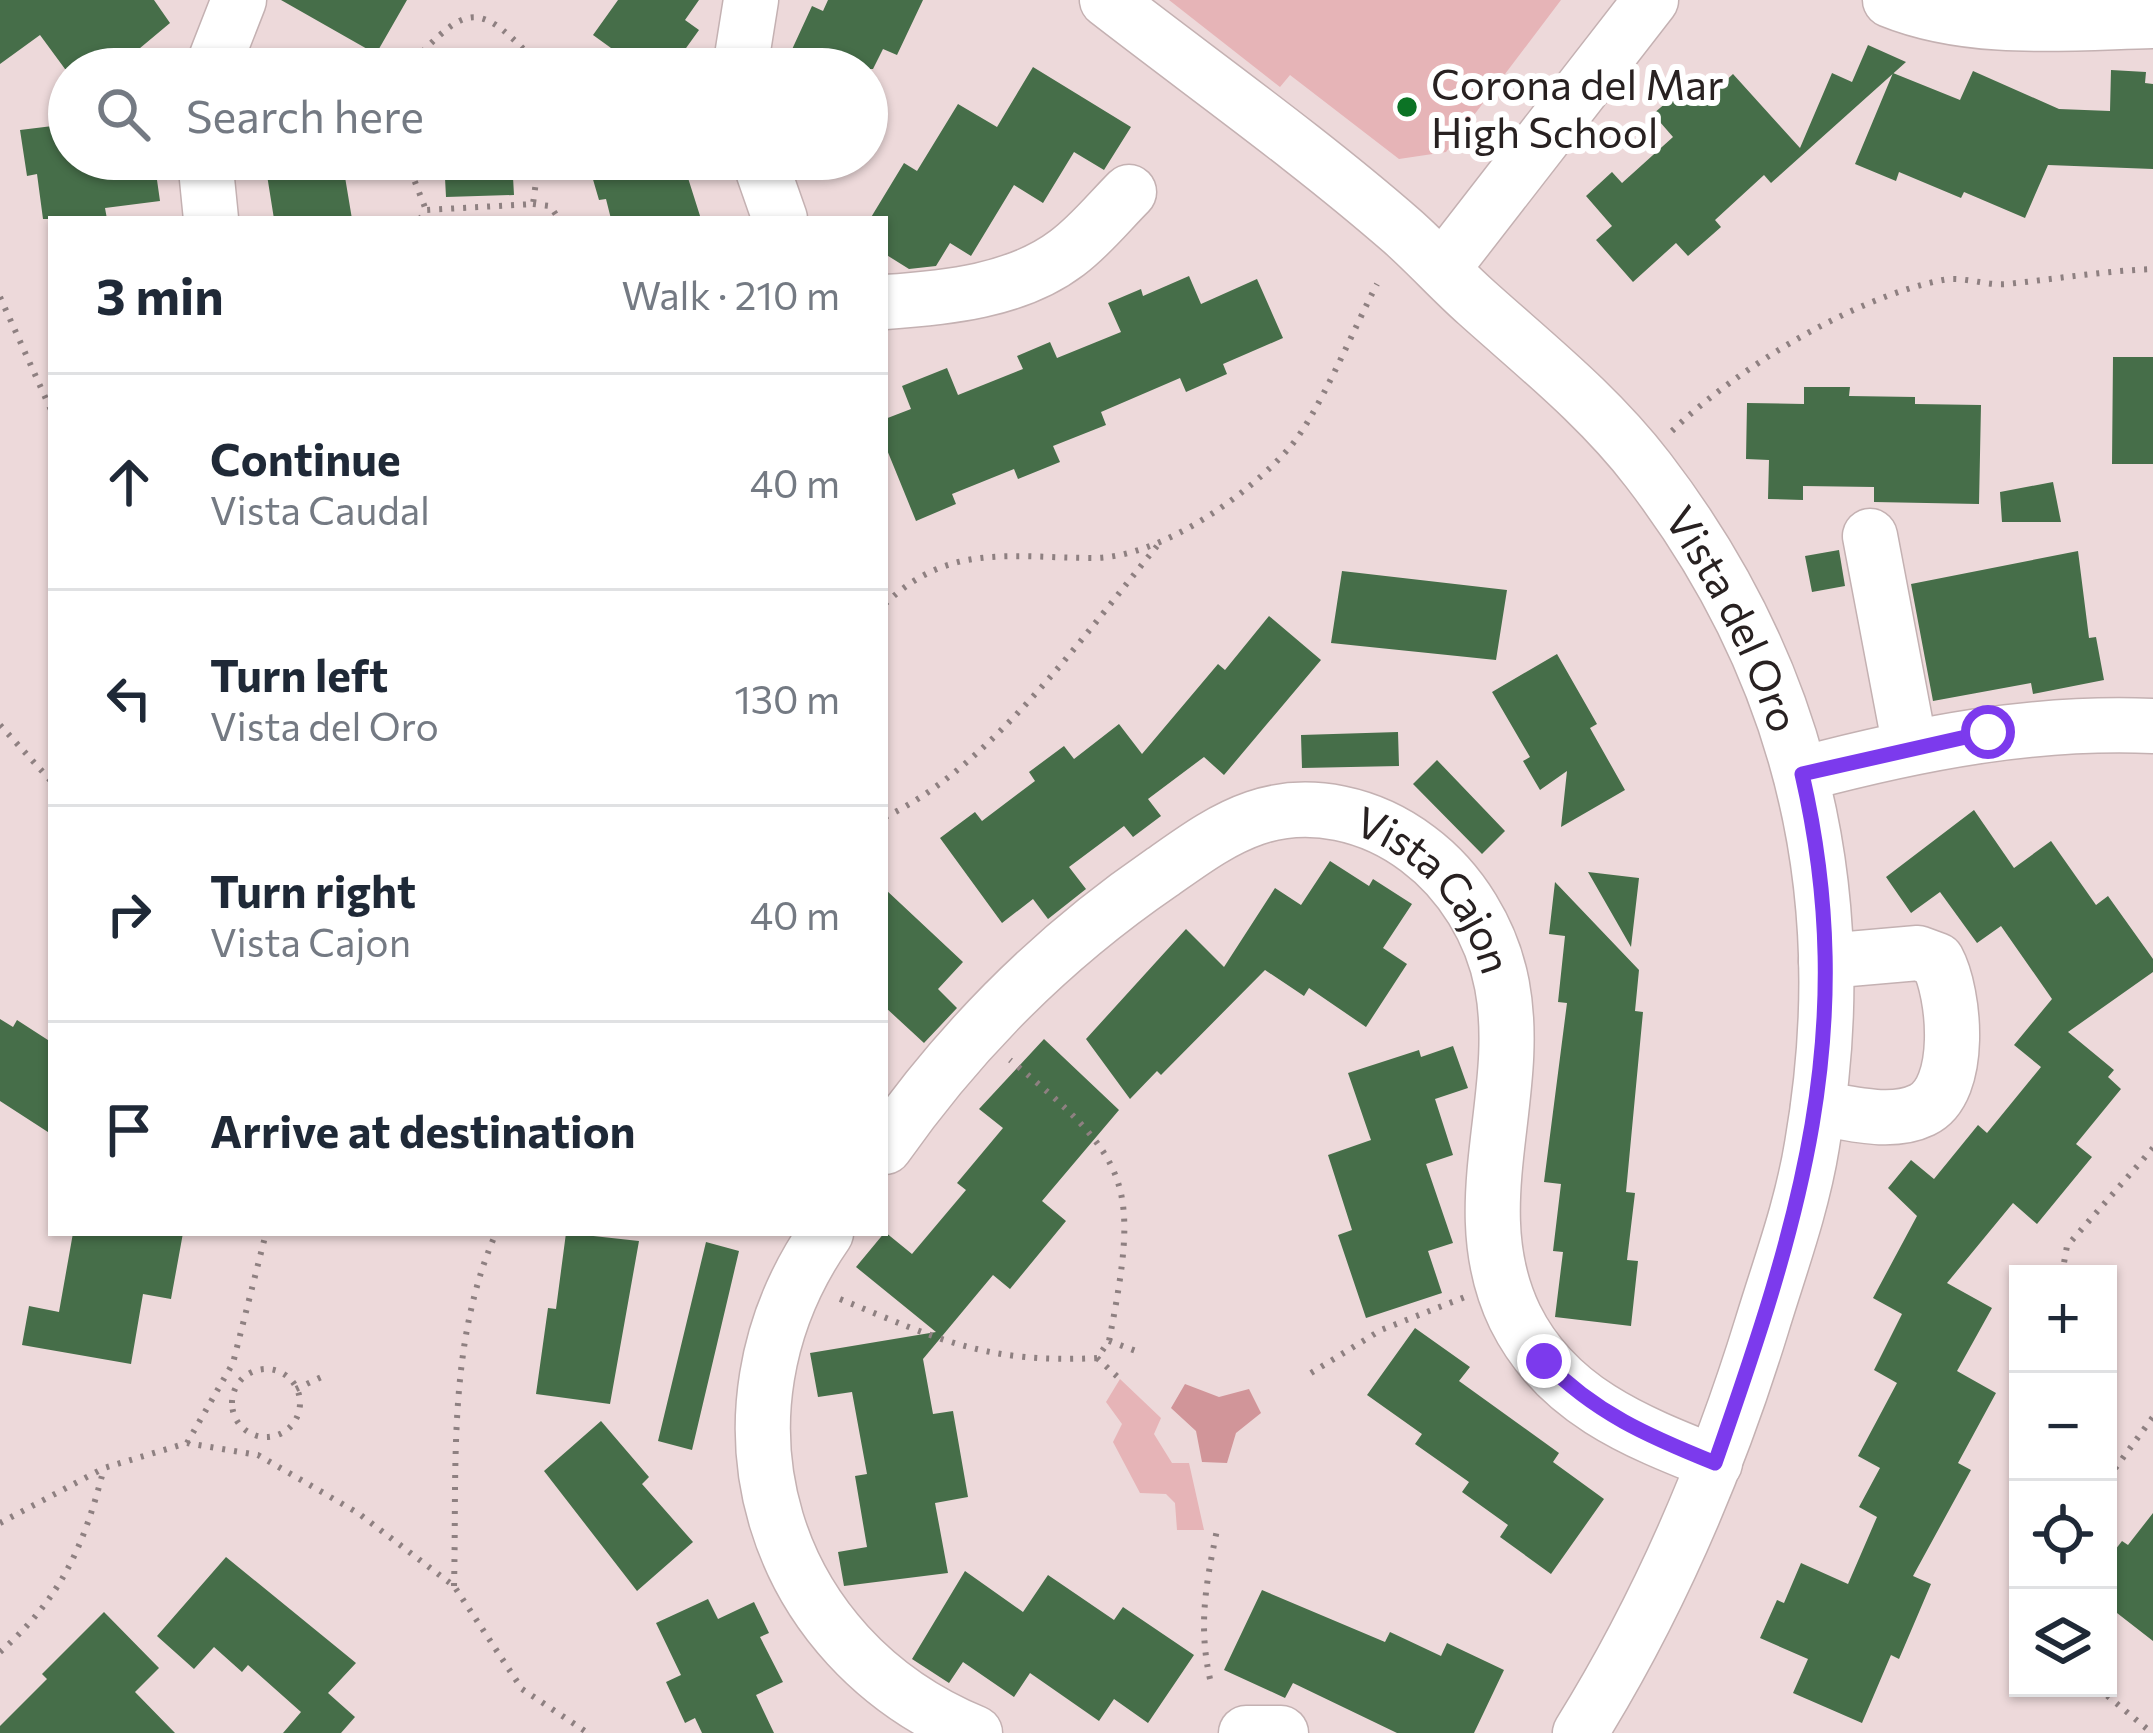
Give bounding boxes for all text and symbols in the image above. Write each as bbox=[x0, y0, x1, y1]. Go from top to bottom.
search box bbox=[48, 48, 888, 180]
place label: Corona del Mar High School bbox=[1431, 57, 1724, 157]
icon: search bbox=[90, 81, 156, 147]
text: Search here bbox=[186, 87, 424, 142]
marker: Corona del Mar High School bbox=[1394, 94, 1420, 120]
text: 3 min bbox=[96, 263, 224, 326]
text: Walk · 210 m bbox=[621, 270, 840, 318]
text: Continue bbox=[210, 430, 401, 485]
icon: ahead bbox=[96, 449, 162, 515]
text: 40 m bbox=[750, 458, 840, 506]
text: Vista Caudal bbox=[210, 485, 430, 533]
street label: Vista del Oro bbox=[1656, 496, 1812, 738]
text: Turn left bbox=[210, 646, 388, 701]
icon: left bbox=[96, 665, 162, 731]
text: 130 m bbox=[734, 674, 840, 722]
text: Vista del Oro bbox=[210, 701, 439, 749]
route start bbox=[1961, 705, 2015, 759]
street label: Vista Cajon bbox=[1349, 794, 1524, 979]
text: Turn right bbox=[210, 862, 416, 917]
icon: right bbox=[96, 881, 162, 947]
text: 40 m bbox=[750, 890, 840, 938]
text: Vista Cajon bbox=[210, 917, 411, 965]
icon: arrive bbox=[96, 1097, 162, 1163]
text: Arrive at destination bbox=[210, 1102, 636, 1157]
map controls bbox=[2009, 1265, 2117, 1697]
button: + bbox=[2009, 1265, 2117, 1373]
route end bbox=[1517, 1334, 1571, 1388]
button: − bbox=[2009, 1373, 2117, 1481]
button: locate bbox=[2009, 1481, 2117, 1589]
button: layers bbox=[2009, 1589, 2117, 1697]

